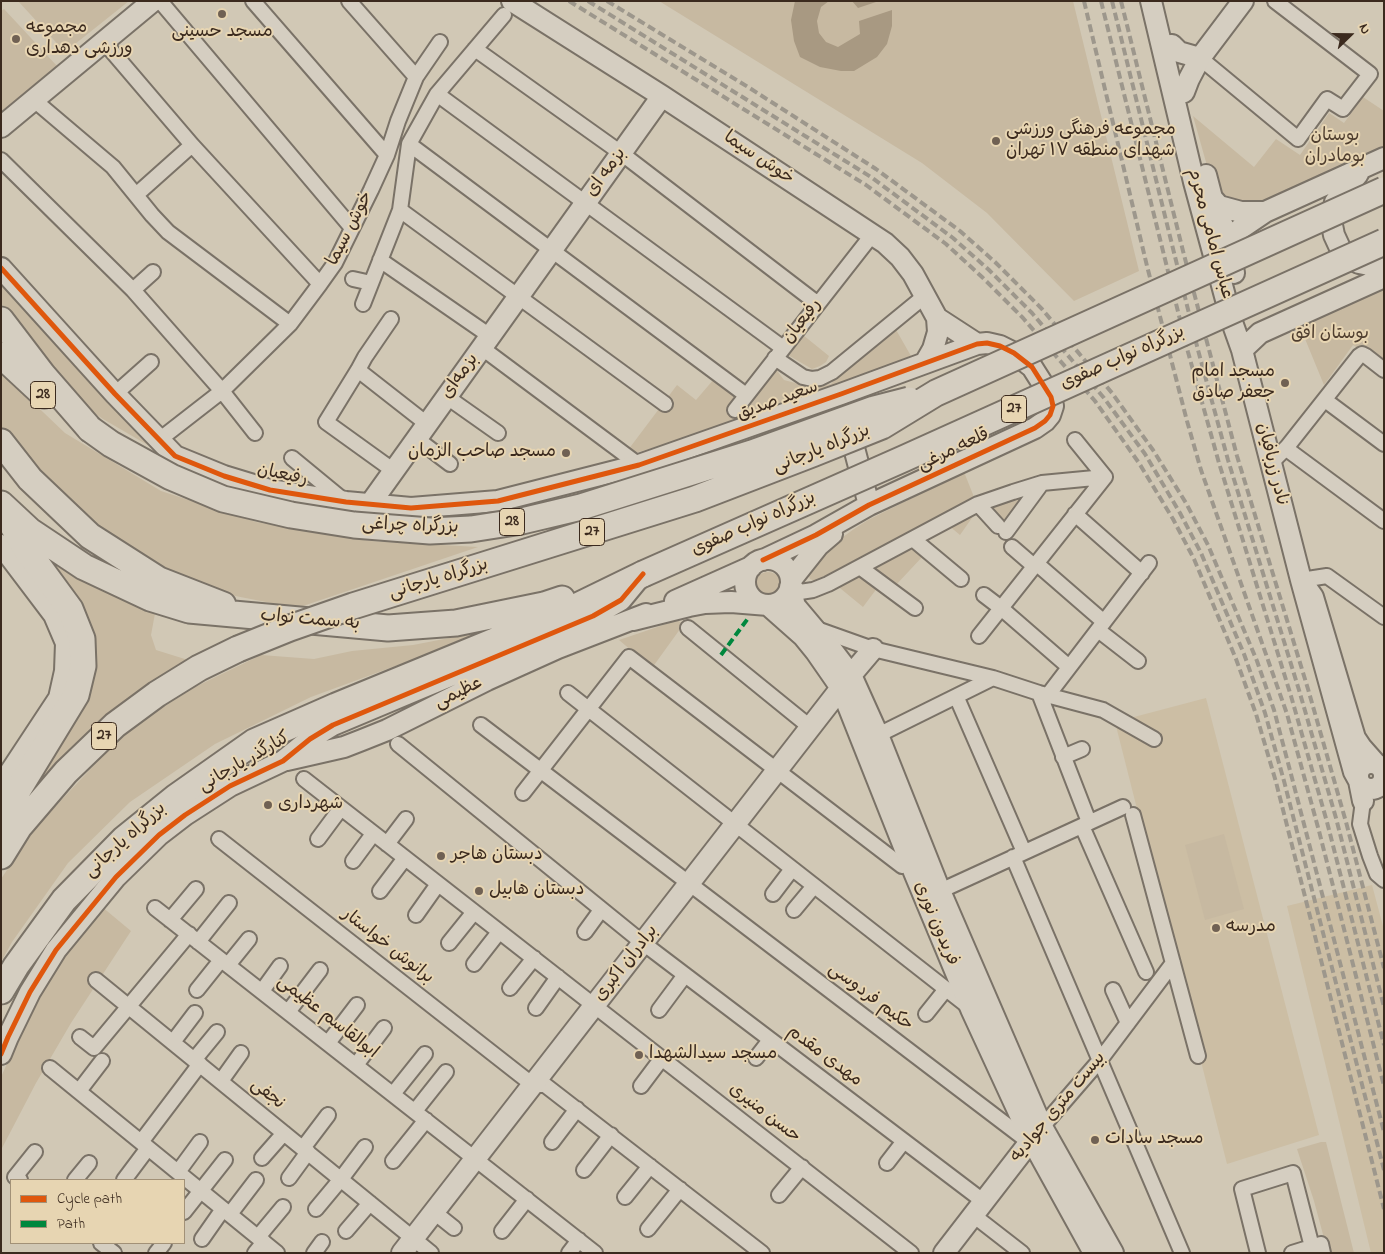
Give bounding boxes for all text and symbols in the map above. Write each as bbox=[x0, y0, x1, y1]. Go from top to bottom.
marker: مسجد حسینی bbox=[216, 8, 228, 20]
north arrow bbox=[1325, 10, 1375, 60]
place label: مجموعه ورزشی دهداری bbox=[26, 18, 133, 60]
text: N bbox=[1353, 21, 1376, 38]
place label: مسجد حسینی bbox=[171, 22, 273, 44]
marker: مجموعه ورزشی دهداری bbox=[10, 33, 22, 45]
place label: مجموعه فرهنگی ورزشی شهدای منطقه ۱۷ تهران bbox=[1006, 120, 1176, 162]
park label: بوستان بومادران bbox=[1305, 126, 1365, 168]
street label: خوش سیما bbox=[719, 127, 797, 191]
marker: مجموعه فرهنگی ورزشی شهدای منطقه ۱۷ تهران bbox=[990, 135, 1002, 147]
street label: بزمه ای bbox=[582, 144, 632, 202]
street label: عباس امامی محرم bbox=[1181, 166, 1237, 302]
street label: خوش سیما bbox=[323, 188, 379, 270]
street label: رفیعیان bbox=[779, 295, 827, 349]
street label: بزرگراه نواب صفوی bbox=[1058, 322, 1188, 396]
park label: بوستان افق bbox=[1291, 324, 1369, 346]
street label: بزمه‌ای bbox=[438, 350, 484, 404]
place label: مسجد امام جعفر صادق bbox=[1191, 362, 1275, 404]
street label: سعید صدیق bbox=[734, 377, 822, 427]
marker: مسجد امام جعفر صادق bbox=[1279, 377, 1291, 389]
road number: 28 bbox=[30, 382, 56, 408]
road number: 27 bbox=[1002, 396, 1026, 422]
street label: بزرگراه یارجانی bbox=[770, 421, 874, 479]
street label: نادر زربافیان bbox=[1250, 421, 1292, 509]
street label: قلعه مرغی bbox=[915, 425, 993, 477]
place label: مسجد صاحب الزمان bbox=[408, 442, 556, 464]
marker: مسجد صاحب الزمان bbox=[560, 447, 572, 459]
street label: رفیعیان bbox=[255, 460, 309, 492]
street label: بزرگراه نواب صفوی bbox=[689, 488, 819, 562]
road number: 28 bbox=[500, 508, 524, 536]
street label: بزرگراه چراغی bbox=[361, 515, 459, 539]
road number: 27 bbox=[580, 518, 604, 546]
street label: بزرگراه یارجانی bbox=[387, 555, 491, 605]
street label: به سمت نواب bbox=[259, 606, 361, 636]
street label: عظیمی bbox=[432, 673, 486, 715]
road number: 27 bbox=[92, 722, 116, 749]
street label: کنارگذر یارجانی bbox=[195, 728, 295, 798]
place label: شهرداری bbox=[278, 794, 343, 816]
street label: بزرگراه یارجانی bbox=[81, 799, 171, 883]
marker: شهرداری bbox=[262, 799, 274, 811]
place label: دبستان هاجر bbox=[451, 845, 543, 867]
marker: دبستان هاجر bbox=[435, 850, 447, 862]
street label: فریدون نوری bbox=[908, 879, 962, 969]
place label: دبستان هابیل bbox=[489, 880, 584, 902]
marker: دبستان هابیل bbox=[473, 885, 485, 897]
street label: برانوش خواستار bbox=[337, 904, 437, 990]
place label: مدرسه bbox=[1226, 917, 1276, 939]
street label: برادران اکبری bbox=[590, 921, 664, 1007]
marker: مدرسه bbox=[1210, 922, 1222, 934]
street label: حکیم فردوسی bbox=[823, 959, 917, 1037]
street label: ابوالقاسم عظیمی bbox=[272, 972, 382, 1064]
street label: مهدی مقدم bbox=[782, 1022, 866, 1092]
place label: مسجد سیدالشهدا bbox=[649, 1044, 777, 1066]
street label: بیست متری جوادیه bbox=[1007, 1048, 1111, 1168]
marker: مسجد سیدالشهدا bbox=[633, 1049, 645, 1061]
street label: نجفی bbox=[246, 1075, 288, 1115]
street label: حسن منیری bbox=[724, 1079, 804, 1149]
place label: مسجد سادات bbox=[1105, 1129, 1204, 1151]
marker: مسجد سادات bbox=[1089, 1134, 1101, 1146]
legend bbox=[10, 1179, 185, 1244]
text: Cycle path bbox=[57, 1188, 122, 1210]
text: Path bbox=[57, 1213, 85, 1235]

